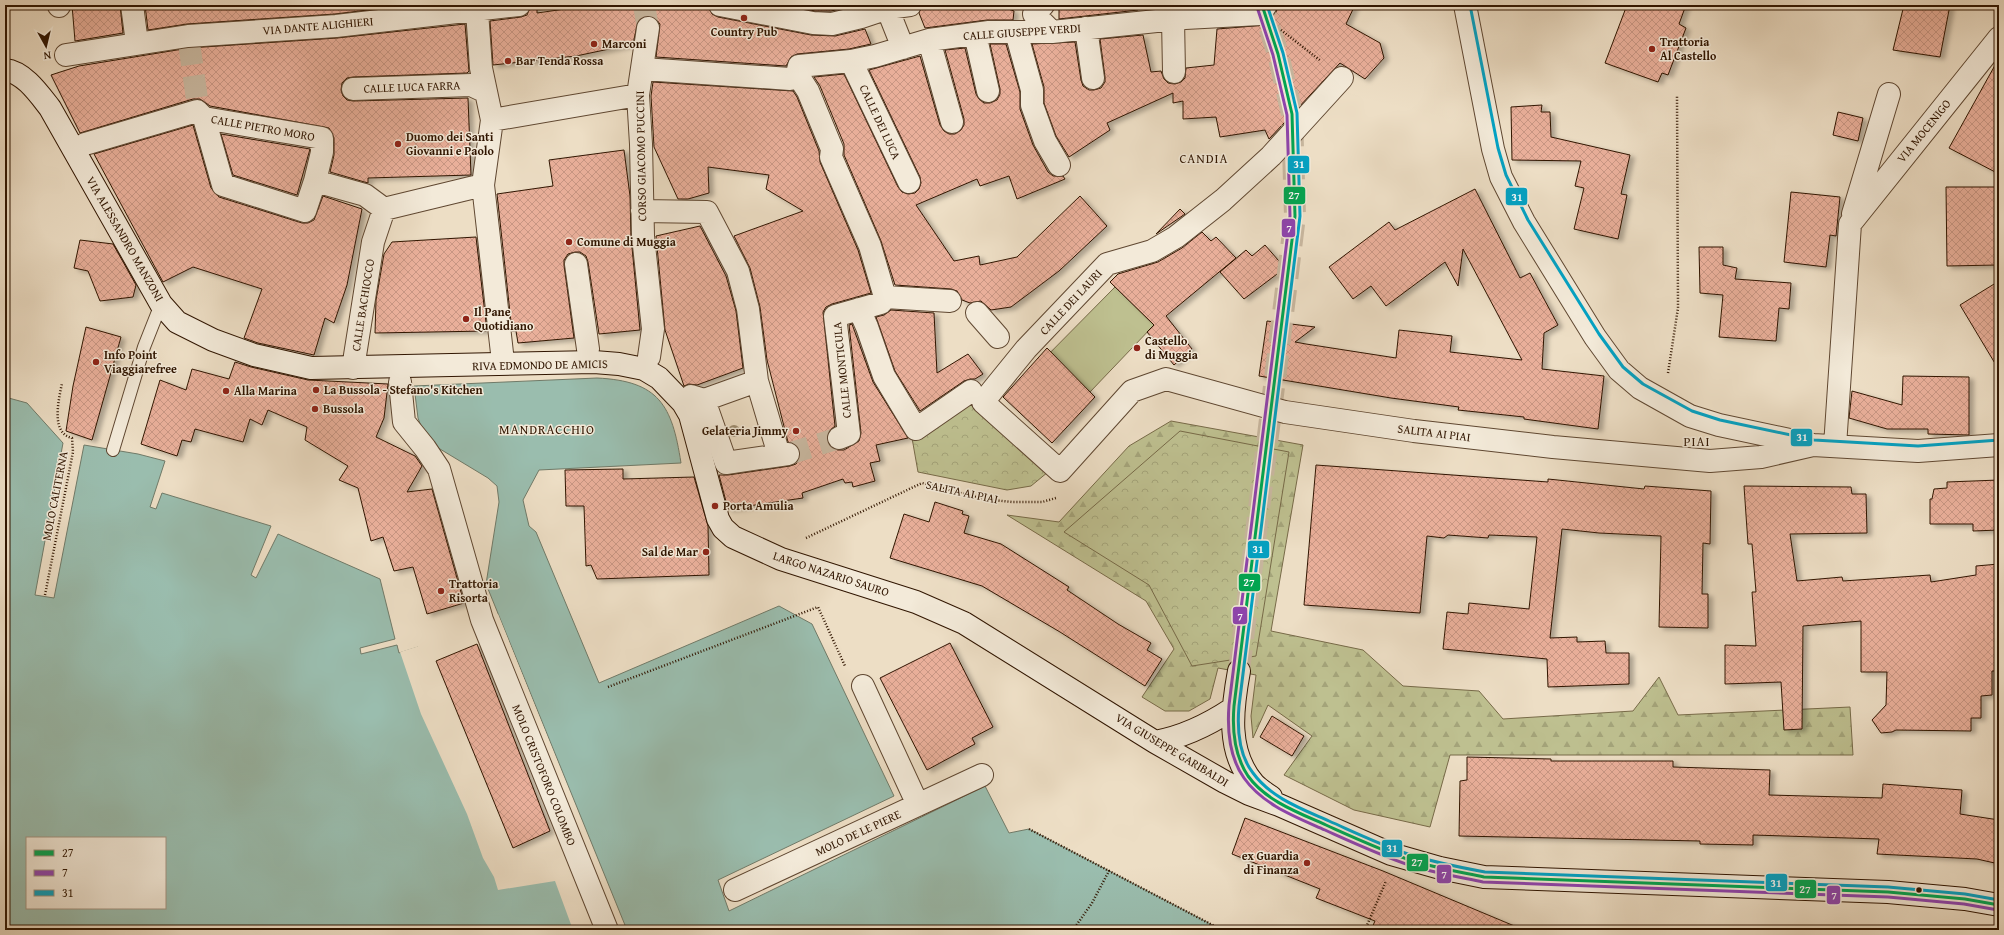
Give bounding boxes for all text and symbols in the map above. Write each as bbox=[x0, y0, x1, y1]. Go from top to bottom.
street label: VIA DANTE ALIGHIERI bbox=[262, 12, 374, 39]
marker: Country Pub bbox=[739, 13, 749, 23]
street label: CALLE GIUSEPPE VERDI bbox=[963, 19, 1082, 44]
place label: Country Pub bbox=[711, 23, 778, 40]
north arrow bbox=[26, 26, 66, 66]
place label: Trattoria Al Castello bbox=[1660, 33, 1717, 64]
place label: Marconi bbox=[602, 35, 647, 52]
marker: Marconi bbox=[589, 39, 599, 49]
marker: Trattoria Al Castello bbox=[1647, 44, 1657, 54]
text: N bbox=[42, 47, 52, 64]
place label: Bar Tenda Rossa bbox=[516, 52, 604, 69]
marker: Bar Tenda Rossa bbox=[503, 56, 513, 66]
street label: CALLE LUCA FARRA bbox=[363, 76, 461, 97]
street label: CALLE DEI LUCA bbox=[856, 82, 906, 163]
street label: CORSO GIACOMO PUCCINI bbox=[631, 90, 650, 221]
street label: VIA MOCENIGO bbox=[1893, 95, 1954, 166]
street label: CALLE PIETRO MORO bbox=[210, 110, 316, 145]
place label: Duomo dei Santi Giovanni e Paolo bbox=[406, 128, 495, 159]
marker: Duomo dei Santi Giovanni e Paolo bbox=[393, 139, 403, 149]
district label: CANDIA bbox=[1180, 149, 1228, 168]
line badge: 31 bbox=[1287, 155, 1310, 174]
text: 31 bbox=[1293, 156, 1305, 172]
street label: VIA ALESSANDRO MANZONI bbox=[83, 173, 168, 305]
line badge: 27 bbox=[1283, 186, 1306, 205]
text: 27 bbox=[1288, 187, 1300, 203]
line badge: 31 bbox=[1505, 187, 1528, 206]
text: 31 bbox=[1511, 189, 1523, 205]
line badge: 7 bbox=[1281, 218, 1296, 238]
text: 7 bbox=[1286, 220, 1292, 236]
place label: Comune di Muggia bbox=[577, 233, 677, 250]
marker: Comune di Muggia bbox=[564, 237, 574, 247]
street label: CALLE BACHIOCCO bbox=[347, 257, 378, 352]
street label: CALLE DEI LAURI bbox=[1036, 265, 1106, 338]
place label: Il Pane Quotidiano bbox=[474, 303, 534, 334]
marker: Il Pane Quotidiano bbox=[461, 314, 471, 324]
street label: CALLE MONTICULA bbox=[828, 320, 855, 419]
place label: Castello di Muggia bbox=[1145, 332, 1199, 363]
marker: Castello di Muggia bbox=[1132, 343, 1142, 353]
place label: Info Point Viaggiarefree bbox=[104, 346, 177, 377]
street label: RIVA EDMONDO DE AMICIS bbox=[472, 355, 608, 374]
marker: Info Point Viaggiarefree bbox=[91, 357, 101, 367]
place label: La Bussola - Stefano's Kitchen bbox=[324, 381, 483, 398]
place label: Alla Marina bbox=[234, 382, 298, 399]
marker: La Bussola - Stefano's Kitchen bbox=[311, 385, 321, 395]
marker: Alla Marina bbox=[221, 386, 231, 396]
place label: Bussola bbox=[323, 400, 365, 417]
marker: Bussola bbox=[310, 404, 320, 414]
district label: MANDRACCHIO bbox=[499, 420, 595, 439]
street label: SALITA AI PIAI bbox=[1397, 420, 1472, 445]
place label: Gelateria Jimmy bbox=[702, 422, 789, 439]
marker: Gelateria Jimmy bbox=[791, 426, 801, 436]
line badge: 31 bbox=[1790, 428, 1813, 447]
text: 31 bbox=[1796, 429, 1808, 445]
district label: PIAI bbox=[1684, 432, 1710, 451]
street label: MOLO CALITERNA bbox=[38, 449, 72, 542]
street label: SALITA AI PIAI bbox=[924, 476, 1000, 508]
place label: Porta Amulia bbox=[723, 497, 794, 514]
marker: Porta Amulia bbox=[710, 501, 720, 511]
line badge: 31 bbox=[1247, 540, 1270, 559]
text: 31 bbox=[1252, 541, 1264, 557]
place label: Sal de Mar bbox=[642, 543, 698, 560]
marker: Sal de Mar bbox=[701, 547, 711, 557]
street label: LARGO NAZARIO SAURO bbox=[771, 547, 891, 600]
line badge: 27 bbox=[1238, 573, 1261, 592]
text: 27 bbox=[1243, 574, 1255, 590]
place label: Trattoria Risorta bbox=[449, 575, 499, 606]
marker: Trattoria Risorta bbox=[436, 586, 446, 596]
line badge: 7 bbox=[1232, 606, 1248, 625]
text: 7 bbox=[1237, 608, 1243, 624]
street label: MOLO CRISTOFORO COLOMBO bbox=[508, 702, 581, 848]
street label: VIA GIUSEPPE GARIBALDI bbox=[1112, 709, 1232, 790]
street label: MOLO DE LE PIERE bbox=[812, 805, 903, 860]
legend bbox=[26, 837, 166, 909]
line badge: 31 bbox=[1381, 839, 1403, 858]
text: 31 bbox=[1386, 840, 1398, 856]
text: 27 bbox=[62, 844, 74, 861]
place label: ex Guardia di Finanza bbox=[1242, 847, 1300, 878]
line badge: 27 bbox=[1406, 853, 1429, 872]
text: 27 bbox=[1411, 854, 1423, 870]
marker: ex Guardia di Finanza bbox=[1302, 858, 1312, 868]
text: 7 bbox=[62, 864, 68, 881]
line badge: 7 bbox=[1436, 864, 1452, 884]
text: 7 bbox=[1441, 866, 1447, 882]
line badge: 31 bbox=[1765, 873, 1788, 892]
text: 31 bbox=[1770, 875, 1782, 891]
line badge: 27 bbox=[1794, 879, 1817, 899]
text: 27 bbox=[1799, 881, 1811, 897]
text: 31 bbox=[62, 884, 74, 901]
line badge: 7 bbox=[1826, 885, 1841, 905]
unlabelled marker bbox=[1914, 885, 1924, 895]
text: 7 bbox=[1831, 887, 1837, 903]

